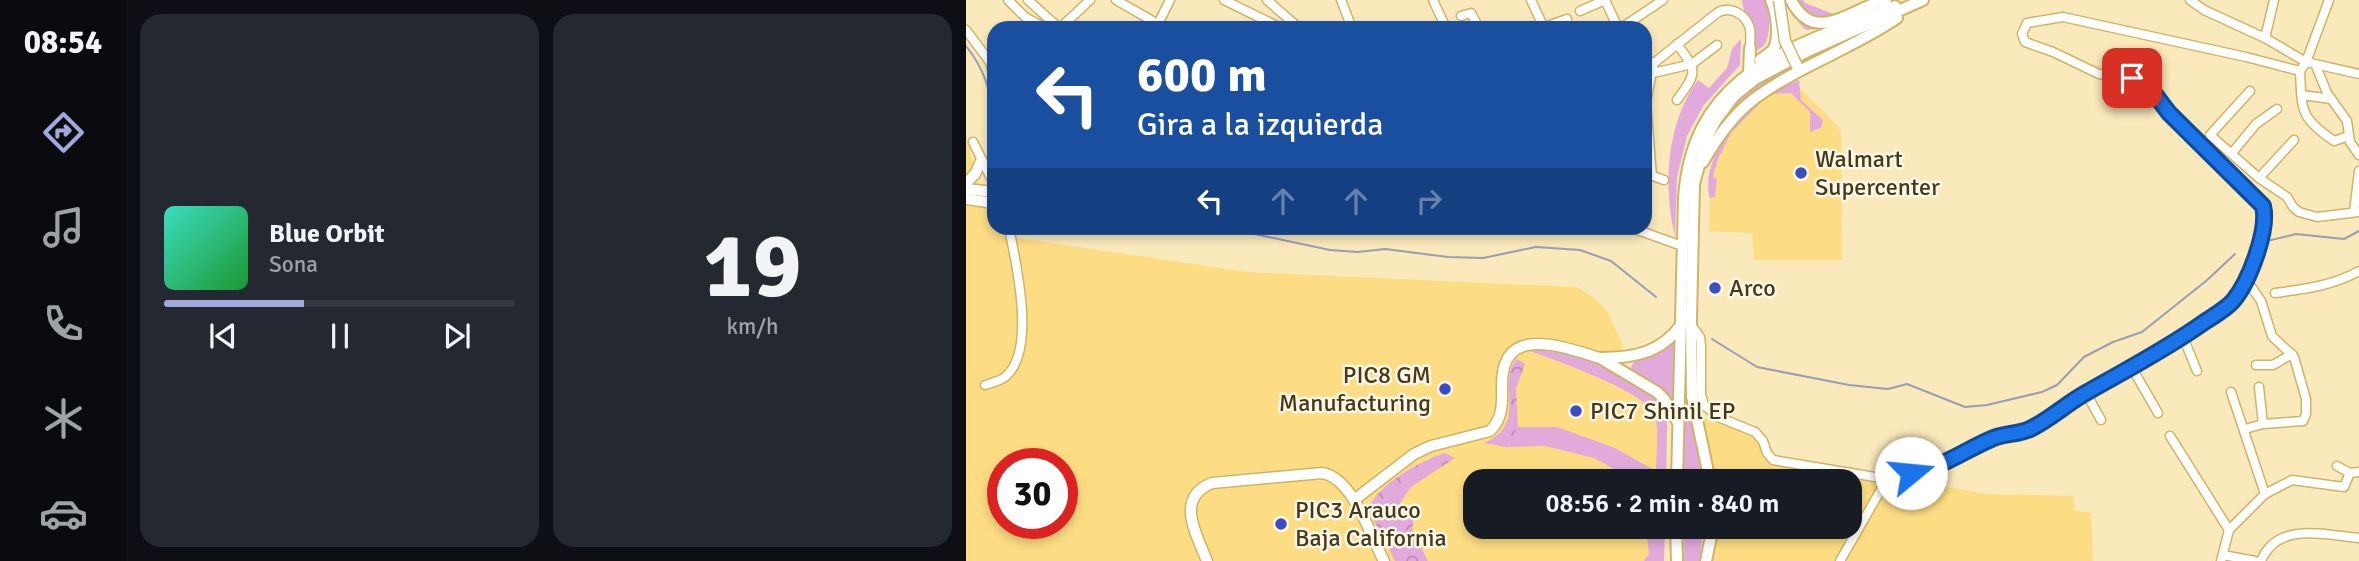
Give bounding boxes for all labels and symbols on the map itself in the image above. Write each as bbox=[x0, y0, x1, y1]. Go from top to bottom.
pin bbox=[2102, 48, 2162, 108]
place label: Walmart Supercenter bbox=[1815, 144, 1940, 202]
marker: Walmart Supercenter bbox=[1793, 165, 1809, 181]
place label: Arco bbox=[1729, 273, 1776, 303]
marker: Arco bbox=[1707, 280, 1723, 296]
place label: PIC8 GM Manufacturing bbox=[1279, 360, 1431, 418]
marker: PIC8 GM Manufacturing bbox=[1437, 381, 1453, 397]
place label: PIC7 Shinil EP bbox=[1590, 396, 1735, 426]
marker: PIC7 Shinil EP bbox=[1568, 403, 1584, 419]
position arrow bbox=[1874, 436, 1948, 510]
speed limit sign: 30 bbox=[987, 448, 1078, 539]
place label: PIC3 Arauco Baja California bbox=[1295, 495, 1447, 553]
marker: PIC3 Arauco Baja California bbox=[1273, 516, 1289, 532]

